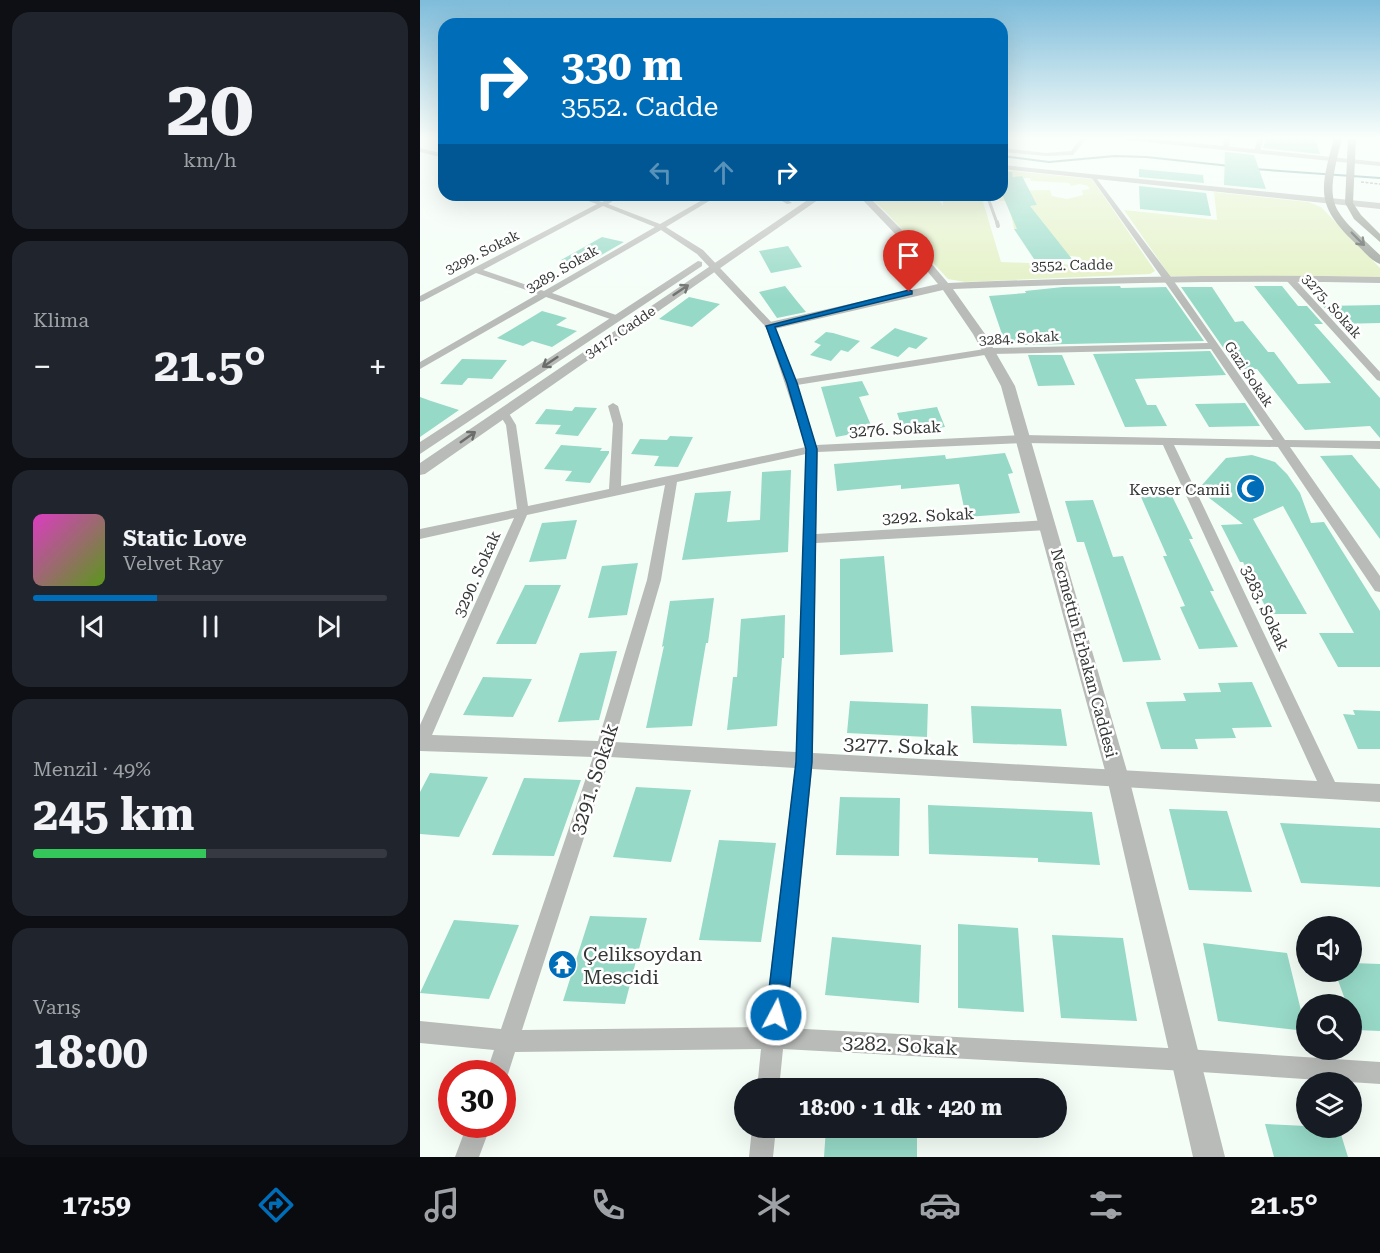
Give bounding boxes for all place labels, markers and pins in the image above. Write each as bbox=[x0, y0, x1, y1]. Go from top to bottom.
pin bbox=[883, 230, 934, 292]
mosque icon: Kevser Camii bbox=[1235, 473, 1267, 505]
place label: Kevser Camii bbox=[1129, 480, 1230, 499]
place label: Çeliksoydan Mescidi bbox=[583, 942, 703, 989]
temple icon: Çeliksoydan Mescidi bbox=[546, 949, 578, 981]

